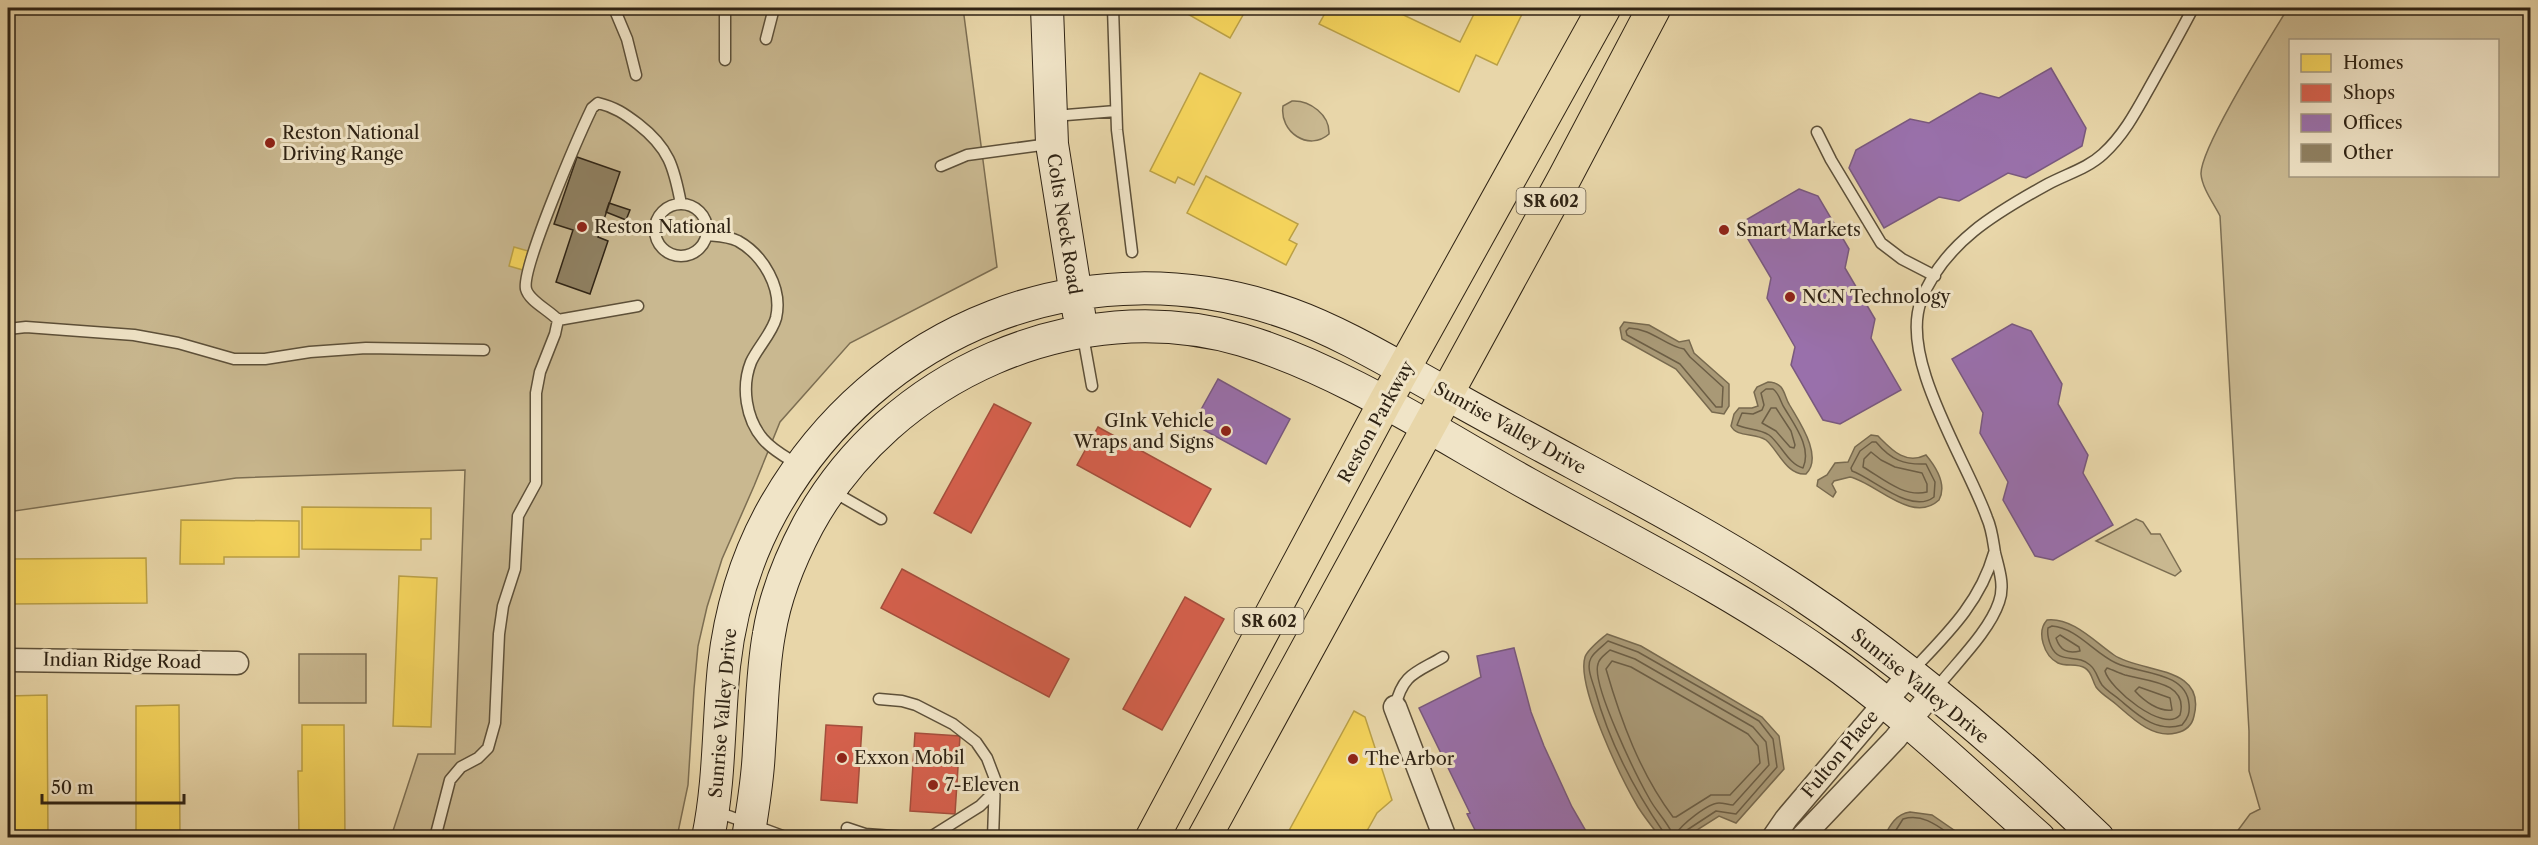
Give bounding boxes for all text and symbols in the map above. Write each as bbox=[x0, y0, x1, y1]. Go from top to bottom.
legend bbox=[2289, 39, 2499, 177]
text: Homes bbox=[2343, 52, 2404, 74]
text: Shops bbox=[2343, 82, 2395, 104]
text: Offices bbox=[2343, 112, 2403, 134]
place label: Reston National Driving Range bbox=[282, 122, 419, 165]
marker: Reston National Driving Range bbox=[263, 136, 277, 150]
text: Other bbox=[2343, 142, 2394, 164]
street label: Colts Neck Road bbox=[1042, 152, 1086, 296]
road number: SR 602 bbox=[1516, 188, 1586, 214]
place label: Reston National bbox=[594, 216, 731, 238]
place label: Smart Markets bbox=[1736, 219, 1861, 241]
marker: Reston National bbox=[575, 220, 589, 234]
marker: Smart Markets bbox=[1717, 223, 1731, 237]
place label: NCN Technology bbox=[1802, 286, 1952, 308]
marker: NCN Technology bbox=[1783, 290, 1797, 304]
street label: Reston Parkway bbox=[1333, 356, 1419, 487]
street label: Sunrise Valley Drive bbox=[1430, 377, 1590, 479]
place label: GInk Vehicle Wraps and Signs bbox=[1073, 410, 1214, 453]
marker: GInk Vehicle Wraps and Signs bbox=[1219, 424, 1233, 438]
road number: SR 602 bbox=[1234, 608, 1304, 634]
street label: Sunrise Valley Drive bbox=[1847, 624, 1993, 748]
street label: Sunrise Valley Drive bbox=[705, 627, 741, 799]
street label: Indian Ridge Road bbox=[43, 649, 201, 673]
street label: Fulton Place bbox=[1797, 706, 1883, 802]
place label: Exxon Mobil bbox=[854, 747, 965, 769]
place label: The Arbor bbox=[1365, 748, 1455, 770]
marker: Exxon Mobil bbox=[835, 751, 849, 765]
marker: The Arbor bbox=[1346, 752, 1360, 766]
scale bar bbox=[42, 767, 184, 805]
place label: 7-Eleven bbox=[945, 774, 1020, 796]
text: 50 m bbox=[51, 777, 94, 799]
marker: 7-Eleven bbox=[926, 778, 940, 792]

